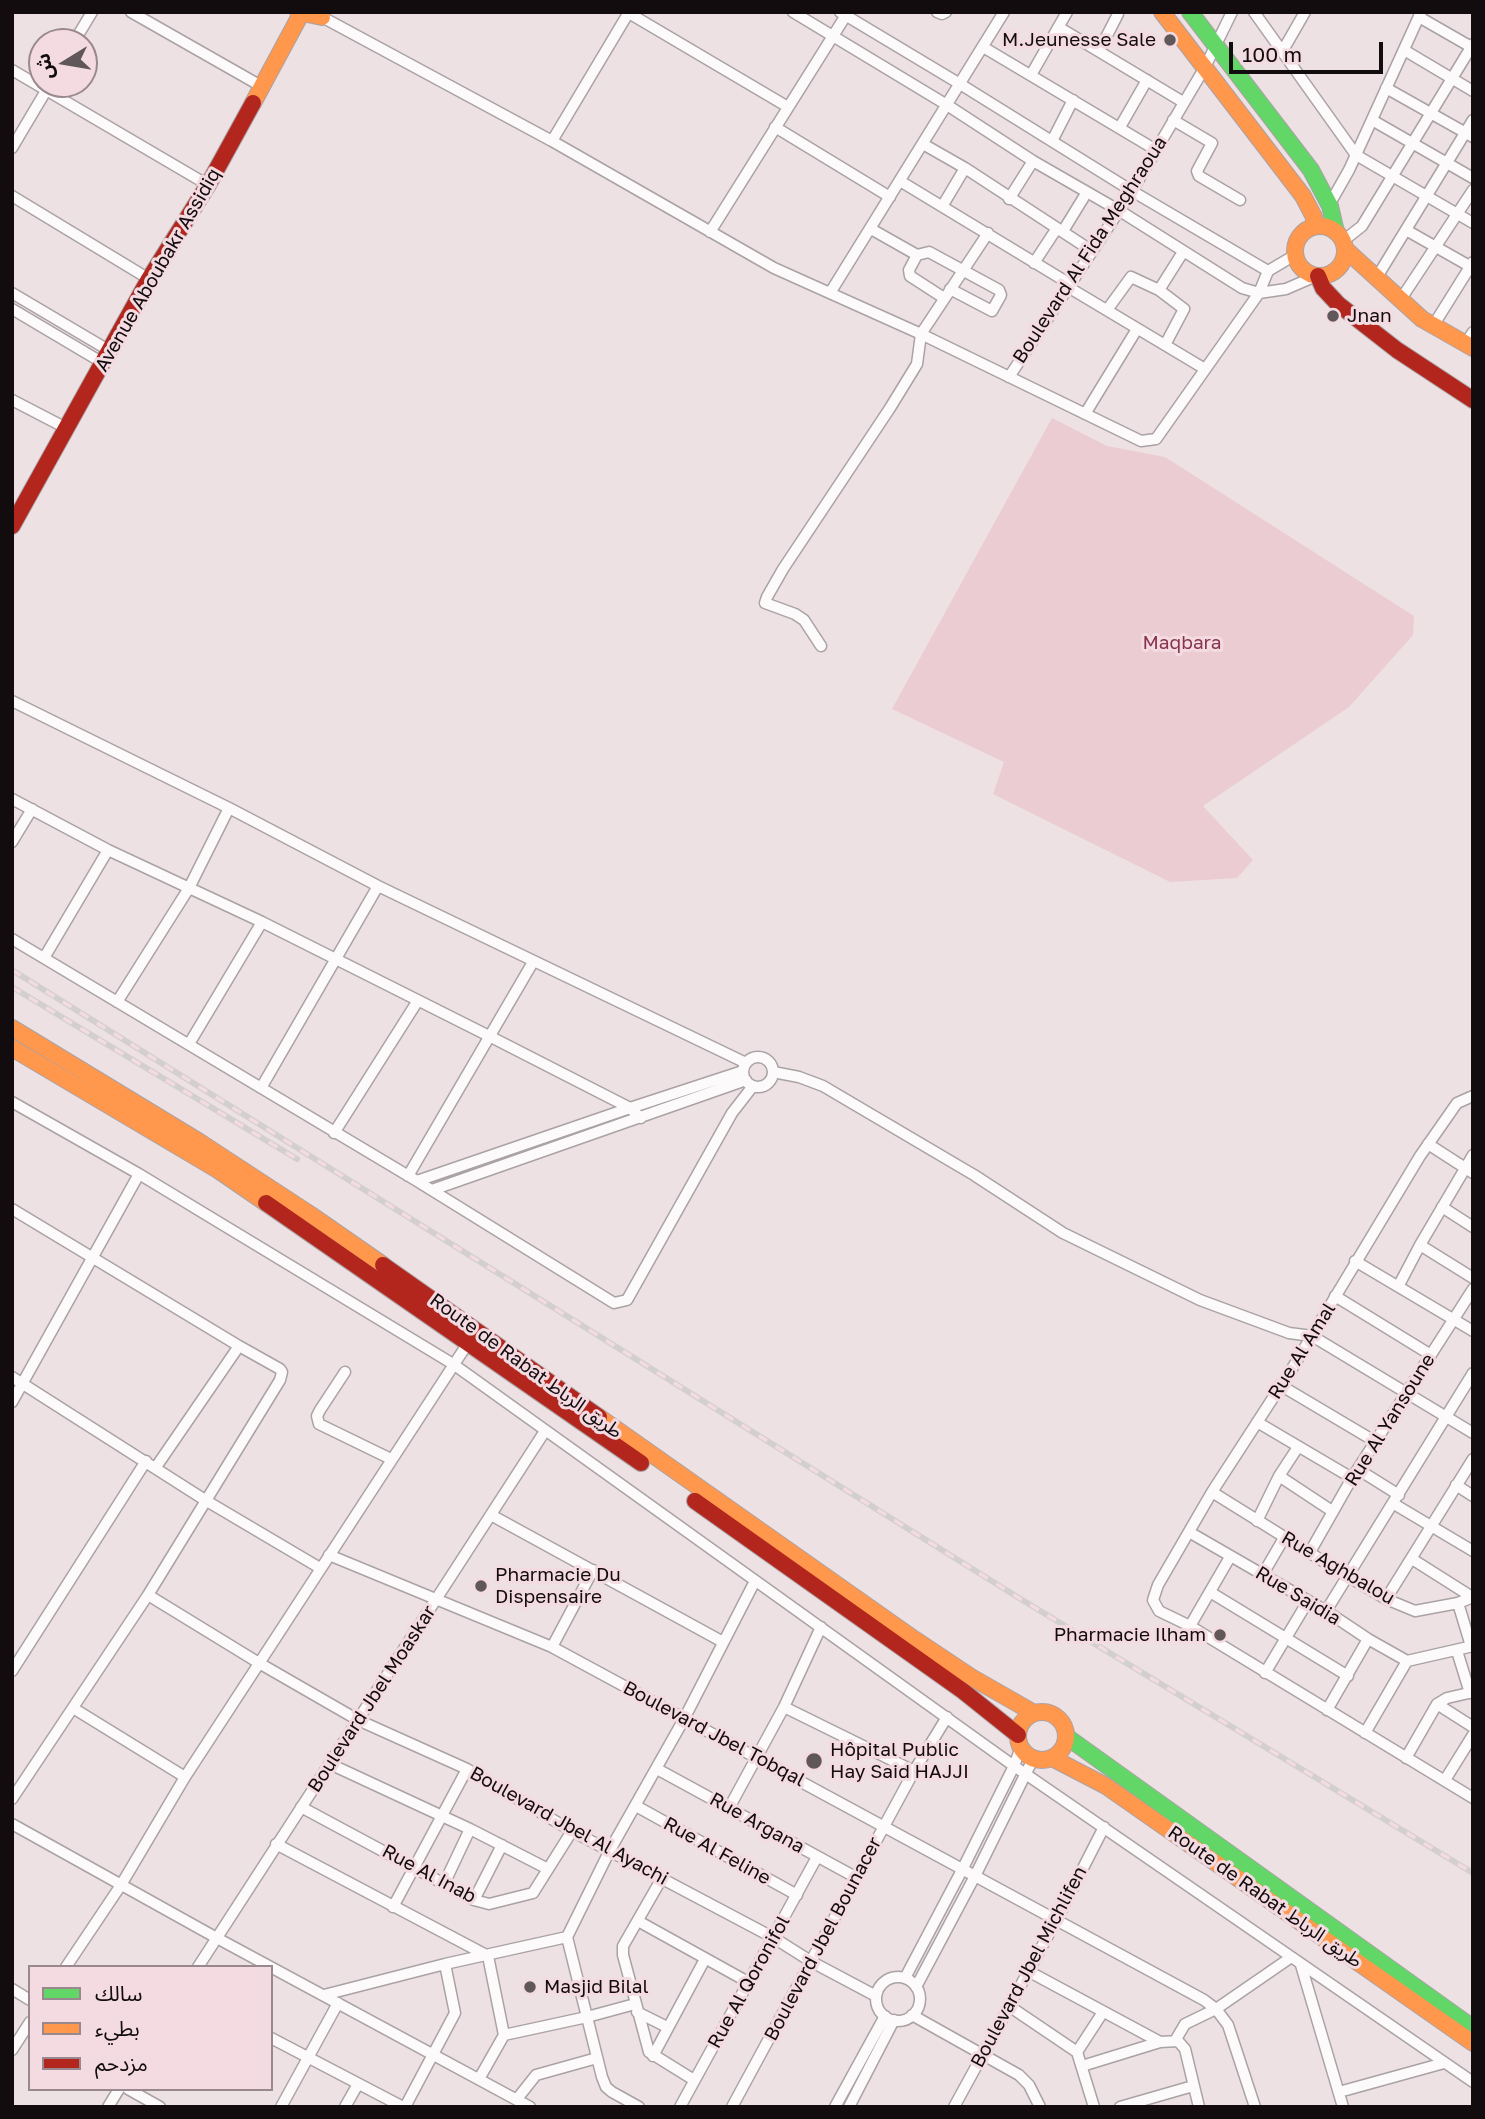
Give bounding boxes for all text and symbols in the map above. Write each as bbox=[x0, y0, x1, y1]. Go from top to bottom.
north arrow bbox=[28, 28, 98, 98]
scale bar bbox=[1233, 28, 1387, 72]
place label: M.Jeunesse Sale bbox=[1002, 29, 1156, 51]
marker: M.Jeunesse Sale bbox=[1162, 32, 1178, 48]
text: 100 m bbox=[1242, 41, 1302, 67]
text: ش bbox=[30, 52, 58, 82]
street label: Boulevard Al Fida Meghraoua bbox=[1008, 132, 1172, 368]
street label: Avenue Aboubakr Assidiq bbox=[90, 164, 226, 376]
place label: Jnan bbox=[1347, 305, 1392, 327]
marker: Jnan bbox=[1325, 308, 1341, 324]
park label: Maqbara bbox=[1142, 632, 1222, 654]
street label: Route de Rabat طريق الرباط bbox=[425, 1289, 627, 1443]
street label: Rue Al Amal bbox=[1263, 1299, 1341, 1403]
street label: Rue Al Yansoune bbox=[1340, 1350, 1440, 1490]
street label: Rue Aghbalou bbox=[1277, 1526, 1399, 1610]
street label: Rue Saidia bbox=[1251, 1562, 1345, 1630]
place label: Pharmacie Du Dispensaire bbox=[495, 1564, 621, 1608]
marker: Pharmacie Du Dispensaire bbox=[473, 1578, 489, 1594]
street label: Boulevard Jbel Moaskar bbox=[303, 1601, 441, 1797]
place label: Pharmacie Ilham bbox=[1054, 1624, 1206, 1646]
marker: Pharmacie Ilham bbox=[1212, 1627, 1228, 1643]
street label: Boulevard Jbel Tobqal bbox=[619, 1676, 809, 1792]
place label: Hôpital Public Hay Said HAJJI bbox=[830, 1739, 969, 1783]
marker: Hôpital Public Hay Said HAJJI bbox=[804, 1751, 824, 1771]
street label: Boulevard Jbel Al Ayachi bbox=[466, 1762, 672, 1890]
street label: Rue Argana bbox=[706, 1788, 808, 1858]
street label: Rue Al Feline bbox=[659, 1812, 775, 1890]
street label: Route de Rabat طريق الرباط bbox=[1163, 1821, 1367, 1973]
street label: Boulevard Jbel Bounacer bbox=[760, 1833, 886, 2045]
street label: Rue Al Inab bbox=[378, 1840, 480, 1908]
street label: Boulevard Jbel Michlifen bbox=[966, 1862, 1092, 2072]
street label: Rue Al Qoronifol bbox=[703, 1912, 795, 2052]
legend bbox=[28, 1965, 273, 2091]
place label: Masjid Bilal bbox=[544, 1976, 648, 1998]
marker: Masjid Bilal bbox=[522, 1979, 538, 1995]
text: سالك bbox=[95, 1980, 142, 2006]
text: بطيء bbox=[95, 2015, 140, 2041]
text: مزدحم bbox=[95, 2050, 148, 2076]

